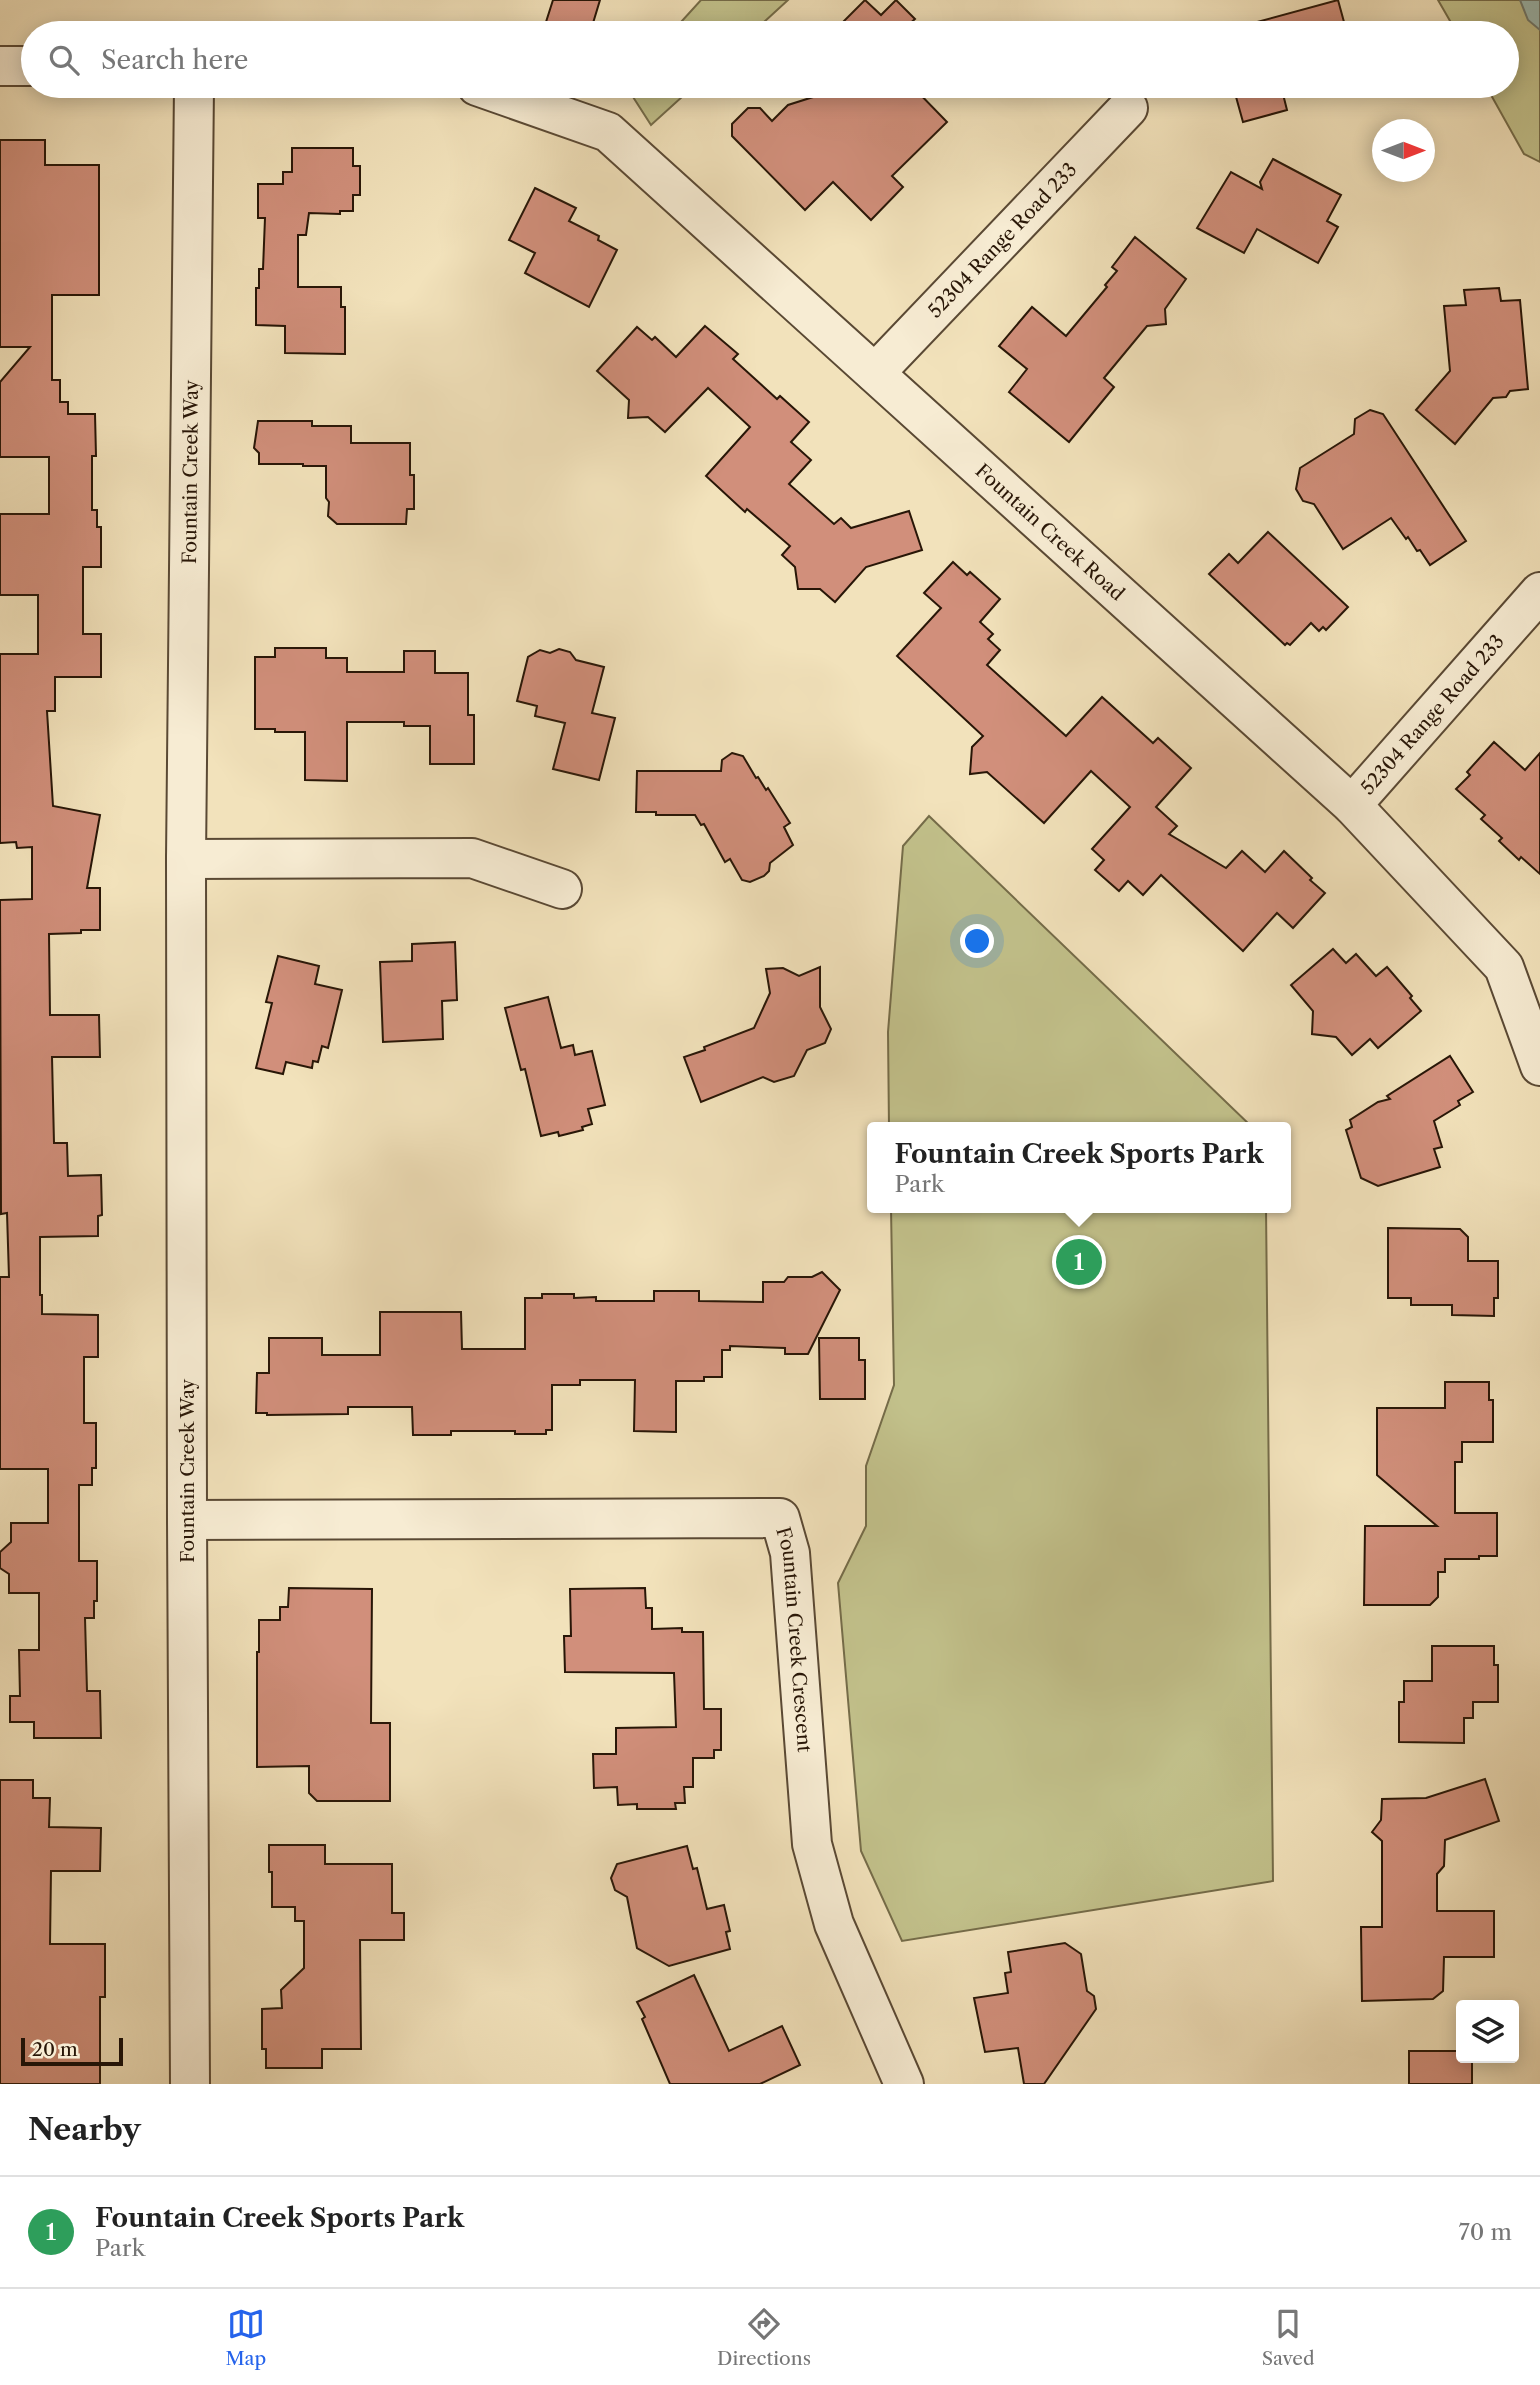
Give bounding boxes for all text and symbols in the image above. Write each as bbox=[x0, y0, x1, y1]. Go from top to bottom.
search box bbox=[21, 21, 1519, 98]
icon: search bbox=[45, 41, 83, 79]
text: Search here bbox=[101, 44, 248, 76]
north arrow bbox=[1372, 119, 1435, 182]
street label: 52304 Range Road 233 bbox=[923, 158, 1081, 322]
street label: Fountain Creek Way bbox=[178, 379, 202, 564]
street label: Fountain Creek Road bbox=[971, 459, 1130, 605]
street label: 52304 Range Road 233 bbox=[1356, 630, 1509, 799]
your location bbox=[960, 924, 994, 958]
popup bbox=[867, 1122, 1291, 1213]
text: Fountain Creek Sports Park bbox=[894, 1138, 1264, 1170]
text: Park bbox=[894, 1170, 944, 1198]
pin: 1 bbox=[1056, 1236, 1102, 1288]
street label: Fountain Creek Way bbox=[176, 1379, 199, 1563]
street label: Fountain Creek Crescent bbox=[772, 1524, 817, 1753]
map controls bbox=[1456, 2000, 1519, 2063]
button: layers bbox=[1456, 2000, 1519, 2063]
scale bar bbox=[21, 2035, 122, 2067]
text: 20 m bbox=[32, 2038, 78, 2061]
text: Nearby bbox=[28, 2111, 141, 2148]
text: Fountain Creek Sports Park bbox=[95, 2202, 464, 2234]
text: 1 bbox=[46, 2218, 56, 2246]
text: 70 m bbox=[1459, 2218, 1512, 2246]
text: Park bbox=[95, 2234, 145, 2262]
tab: Map bbox=[225, 2305, 266, 2370]
tab: Directions bbox=[717, 2305, 811, 2370]
tab: Saved bbox=[1262, 2305, 1315, 2370]

